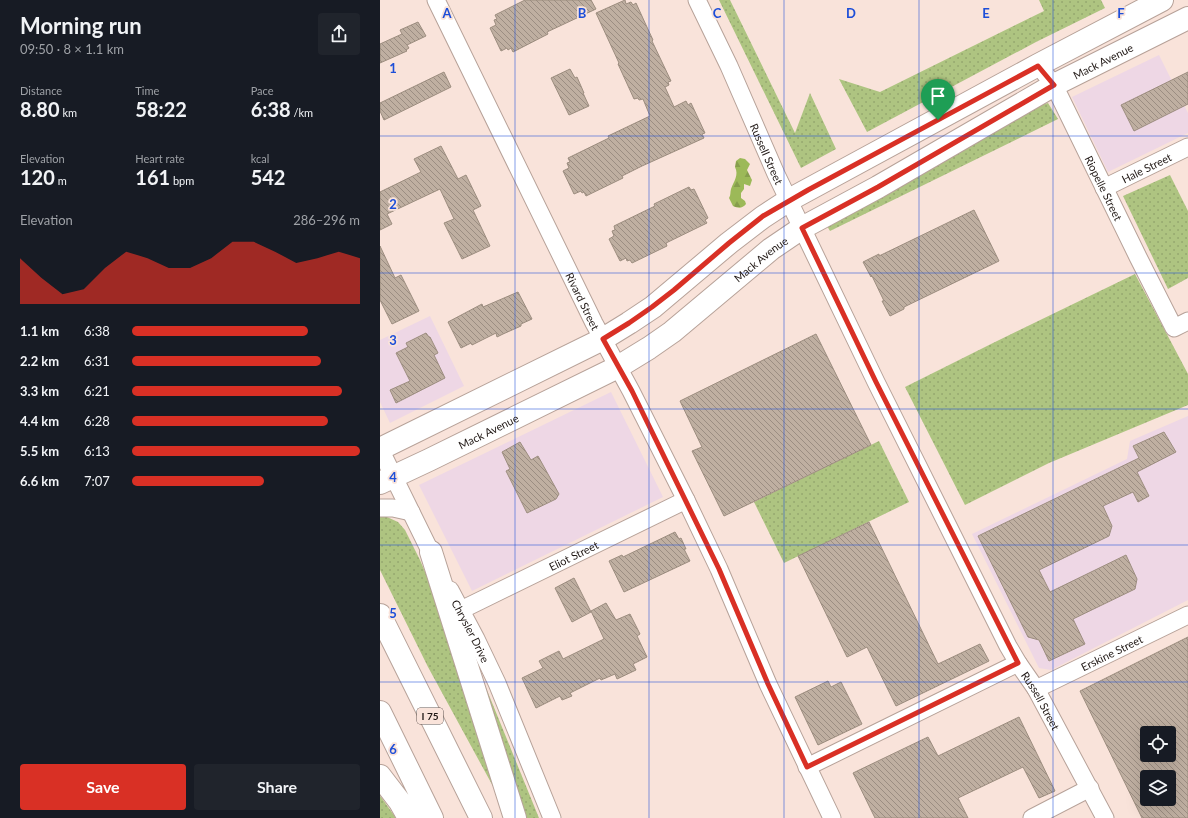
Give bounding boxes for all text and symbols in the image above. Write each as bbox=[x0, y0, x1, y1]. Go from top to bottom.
text: A bbox=[441, 5, 452, 21]
text: B bbox=[578, 5, 587, 21]
text: C bbox=[713, 5, 722, 21]
text: D bbox=[846, 5, 856, 21]
text: E bbox=[982, 5, 990, 21]
text: F bbox=[1117, 5, 1125, 21]
text: Morning run bbox=[20, 12, 142, 39]
button: share bbox=[318, 13, 360, 55]
street label: Mack Avenue bbox=[1071, 40, 1135, 81]
text: 09:50 · 8 × 1.1 km bbox=[20, 41, 124, 57]
text: 1 bbox=[389, 60, 397, 76]
pin bbox=[921, 79, 955, 120]
text: Distance bbox=[20, 84, 62, 97]
text: Time bbox=[135, 84, 159, 97]
text: Pace bbox=[251, 84, 274, 97]
icon: arrive bbox=[927, 85, 949, 107]
text: 8.80 bbox=[20, 97, 60, 121]
text: 58:22 bbox=[135, 97, 187, 121]
text: 6:38 bbox=[251, 97, 291, 121]
text: km bbox=[60, 106, 77, 119]
text: /km bbox=[291, 106, 313, 119]
street label: Russell Street bbox=[748, 121, 786, 186]
street label: Hale Street bbox=[1119, 150, 1173, 185]
text: Elevation bbox=[20, 152, 65, 165]
text: Heart rate bbox=[135, 152, 185, 165]
text: kcal bbox=[251, 152, 269, 165]
street label: Riopelle Street bbox=[1083, 153, 1126, 222]
text: 120 bbox=[20, 165, 55, 189]
text: 161 bbox=[135, 165, 170, 189]
text: 542 bbox=[251, 165, 285, 189]
text: m bbox=[55, 174, 67, 187]
text: bpm bbox=[170, 174, 194, 187]
text: 2 bbox=[389, 196, 397, 212]
text: Elevation bbox=[20, 212, 73, 228]
text: 286–296 m bbox=[293, 212, 360, 228]
street label: Mack Avenue bbox=[731, 233, 790, 284]
street label: Rivard Street bbox=[564, 270, 603, 332]
text: 1.1 km bbox=[20, 323, 59, 339]
text: 6:38 bbox=[84, 323, 110, 339]
text: 3 bbox=[389, 332, 397, 348]
text: 2.2 km bbox=[20, 353, 59, 369]
text: 6:31 bbox=[84, 353, 110, 369]
text: 3.3 km bbox=[20, 383, 59, 399]
text: 6:21 bbox=[84, 383, 110, 399]
street label: Mack Avenue bbox=[456, 411, 520, 451]
text: 4.4 km bbox=[20, 413, 59, 429]
text: 6:28 bbox=[84, 413, 110, 429]
text: 5.5 km bbox=[20, 443, 59, 459]
text: 6:13 bbox=[84, 443, 110, 459]
text: 4 bbox=[389, 469, 397, 485]
text: 6.6 km bbox=[20, 473, 59, 489]
text: 7:07 bbox=[84, 473, 110, 489]
street label: Eliot Street bbox=[546, 537, 600, 573]
street label: Chrysler Drive bbox=[450, 597, 493, 665]
text: 5 bbox=[389, 605, 397, 621]
street label: Erskine Street bbox=[1079, 632, 1145, 673]
street label: Russell Street bbox=[1019, 669, 1063, 732]
road number: I 75 bbox=[417, 708, 443, 724]
map controls bbox=[1140, 726, 1176, 806]
button: locate bbox=[1140, 726, 1176, 762]
text: 6 bbox=[389, 741, 397, 757]
button: Save bbox=[20, 764, 186, 810]
button: Share bbox=[194, 764, 360, 810]
button: layers bbox=[1140, 770, 1176, 806]

